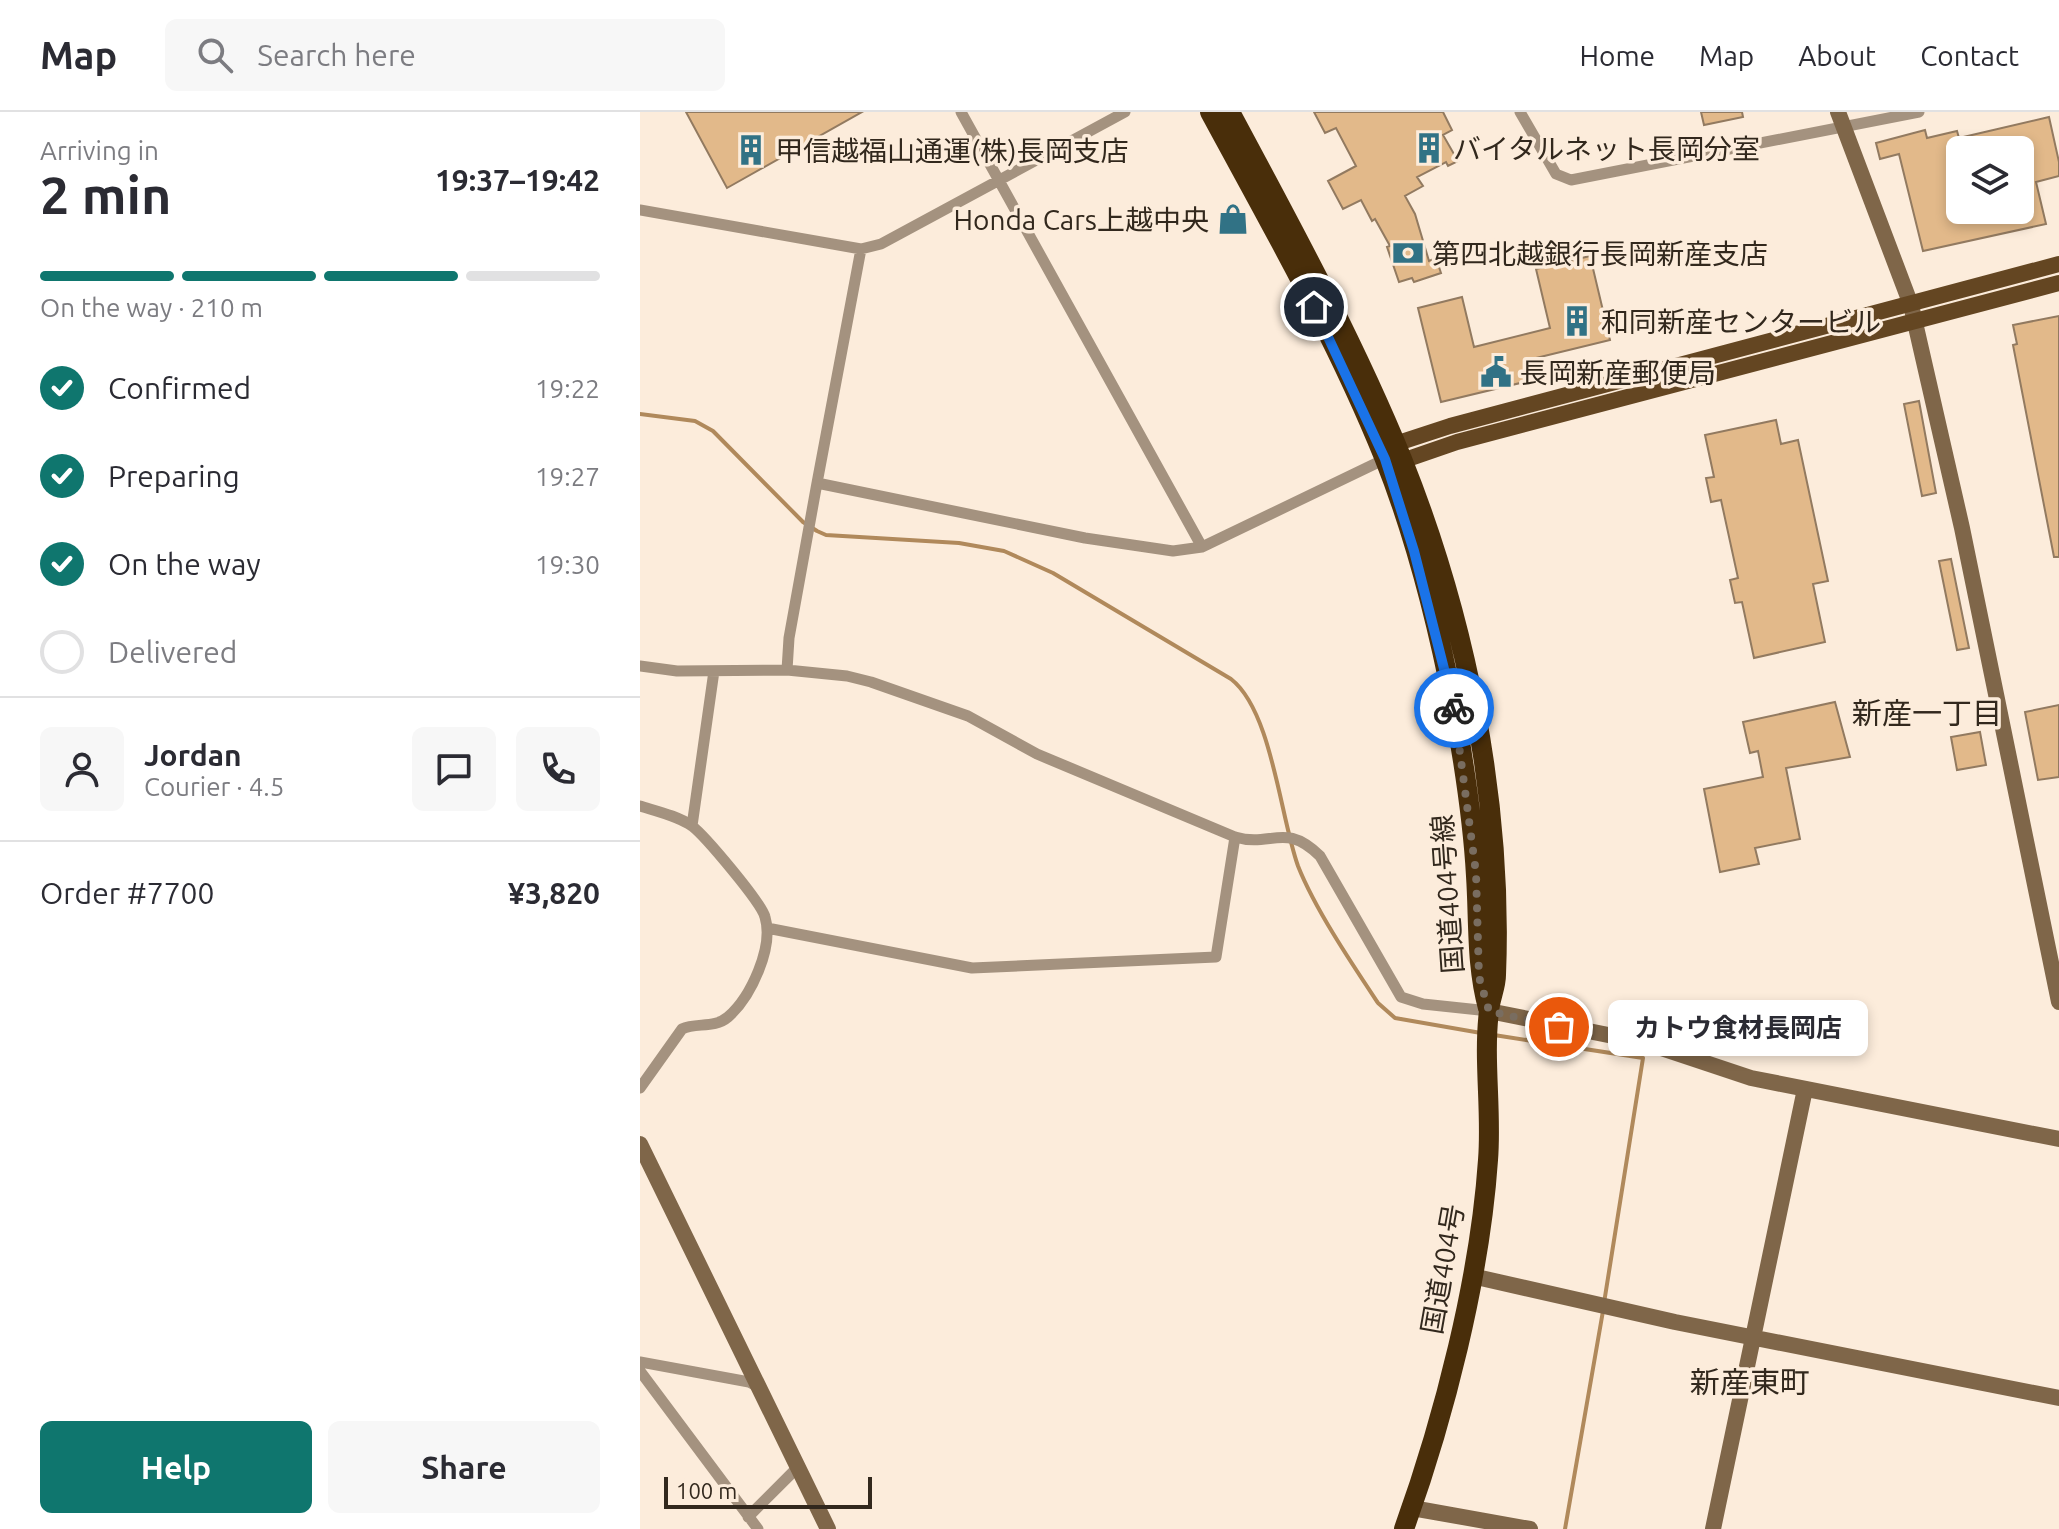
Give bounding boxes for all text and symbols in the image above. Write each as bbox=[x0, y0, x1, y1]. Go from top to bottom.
search box bbox=[165, 19, 725, 91]
icon: search bbox=[193, 33, 237, 77]
text: Map bbox=[40, 34, 117, 76]
text: Search here bbox=[257, 38, 416, 72]
text: Home bbox=[1580, 40, 1655, 71]
text: Map bbox=[1699, 40, 1754, 71]
text: About bbox=[1798, 40, 1876, 71]
text: Contact bbox=[1920, 40, 2019, 71]
building icon: バイタルネット長岡分室 bbox=[1412, 131, 1446, 165]
building icon: 甲信越福山通運(株)長岡支店 bbox=[734, 133, 768, 167]
place label: バイタルネット長岡分室 bbox=[1453, 133, 1760, 164]
place label: 甲信越福山通運(株)長岡支店 bbox=[775, 135, 1129, 167]
text: Arriving in bbox=[40, 136, 159, 165]
map controls bbox=[1946, 136, 2034, 224]
button: layers bbox=[1946, 136, 2034, 224]
text: 19:37–19:42 bbox=[435, 163, 600, 197]
text: 2 min bbox=[40, 166, 171, 224]
shop icon: Honda Cars上越中央 bbox=[1216, 202, 1250, 236]
place label: Honda Cars上越中央 bbox=[954, 204, 1209, 235]
bank icon: 第四北越銀行長岡新産支店 bbox=[1391, 236, 1425, 270]
place label: 第四北越銀行長岡新産支店 bbox=[1432, 238, 1768, 269]
pin bbox=[1280, 273, 1348, 341]
icon: home bbox=[1292, 285, 1336, 329]
text: On the way · 210 m bbox=[40, 293, 263, 322]
building icon: 和同新産センタービル bbox=[1560, 304, 1594, 338]
place label: 和同新産センタービル bbox=[1601, 306, 1881, 337]
public building icon: 長岡新産郵便局 bbox=[1479, 355, 1513, 389]
place label: 長岡新産郵便局 bbox=[1520, 357, 1716, 388]
icon: check bbox=[40, 366, 84, 410]
text: Confirmed bbox=[108, 371, 251, 405]
text: 19:22 bbox=[535, 374, 600, 403]
icon: check bbox=[40, 454, 84, 498]
text: Preparing bbox=[108, 459, 240, 493]
text: 19:27 bbox=[535, 462, 600, 491]
icon: check bbox=[40, 542, 84, 586]
text: On the way bbox=[108, 547, 261, 581]
text: 19:30 bbox=[535, 550, 600, 579]
text: Delivered bbox=[108, 635, 237, 669]
courier bbox=[1414, 668, 1494, 748]
icon: bike bbox=[1432, 686, 1476, 730]
district label: 新産一丁目 bbox=[1852, 696, 2002, 730]
button: person bbox=[40, 727, 124, 811]
button: chat bbox=[412, 727, 496, 811]
button: phone bbox=[516, 727, 600, 811]
text: Jordan bbox=[144, 738, 242, 772]
text: Courier · 4.5 bbox=[144, 772, 284, 801]
street label: 国道404号線 bbox=[1426, 813, 1468, 975]
text: Order #7700 bbox=[40, 876, 214, 910]
text: ¥3,820 bbox=[508, 876, 600, 910]
pin bbox=[1525, 993, 1593, 1061]
callout: カトウ食材長岡店 bbox=[1607, 999, 1867, 1055]
icon: bag bbox=[1537, 1005, 1581, 1049]
text: カトウ食材長岡店 bbox=[1634, 1013, 1842, 1042]
street label: 国道404号 bbox=[1415, 1202, 1469, 1336]
district label: 新産東町 bbox=[1690, 1365, 1810, 1399]
button: Help bbox=[40, 1421, 312, 1513]
button: Share bbox=[328, 1421, 600, 1513]
scale bar bbox=[664, 1473, 872, 1509]
text: 100 m bbox=[676, 1478, 737, 1503]

